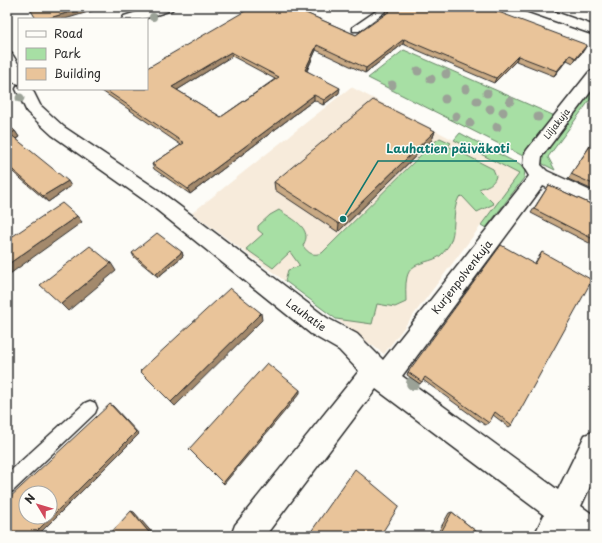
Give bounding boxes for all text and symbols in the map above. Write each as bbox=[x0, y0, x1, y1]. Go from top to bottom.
legend bbox=[18, 18, 148, 90]
text: Road bbox=[54, 24, 83, 42]
text: Park bbox=[54, 44, 81, 62]
text: Building bbox=[54, 64, 101, 82]
street label: Liljakuja bbox=[540, 104, 573, 142]
callout: Lauhatien päiväkoti bbox=[378, 137, 517, 161]
text: Lauhatien päiväkoti bbox=[386, 139, 510, 157]
street label: Kurjenpolvenkuja bbox=[427, 236, 496, 318]
street label: Lauhatie bbox=[283, 294, 330, 335]
north arrow bbox=[18, 485, 58, 525]
text: N bbox=[20, 490, 39, 507]

